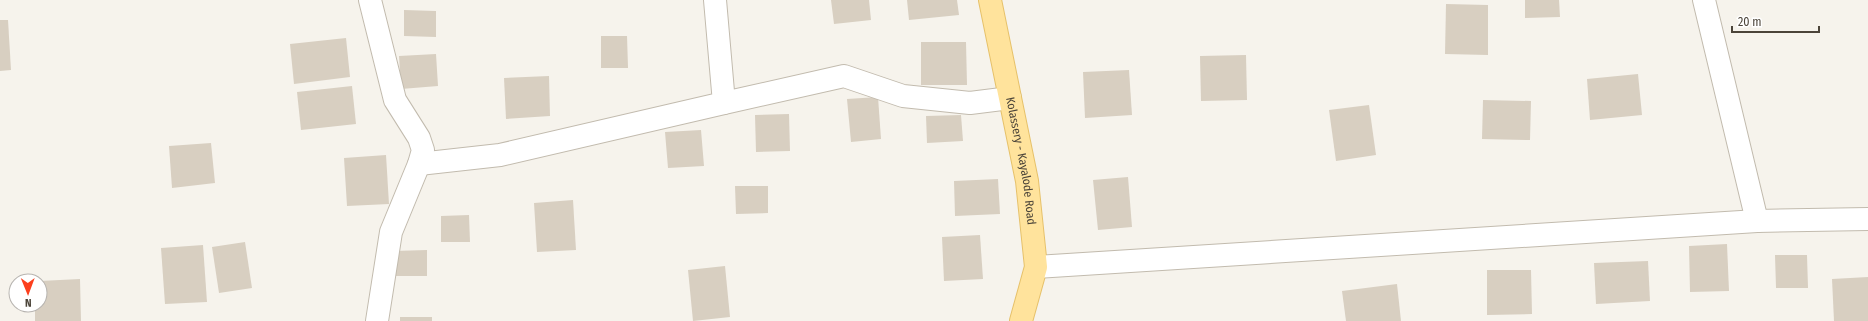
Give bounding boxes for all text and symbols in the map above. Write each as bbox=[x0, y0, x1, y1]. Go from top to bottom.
scale bar bbox=[1732, 8, 1819, 34]
text: 20 m bbox=[1738, 15, 1762, 29]
street label: Kolassery - Kayalode Road bbox=[1003, 96, 1039, 226]
north arrow bbox=[8, 273, 48, 313]
text: N bbox=[25, 296, 32, 309]

